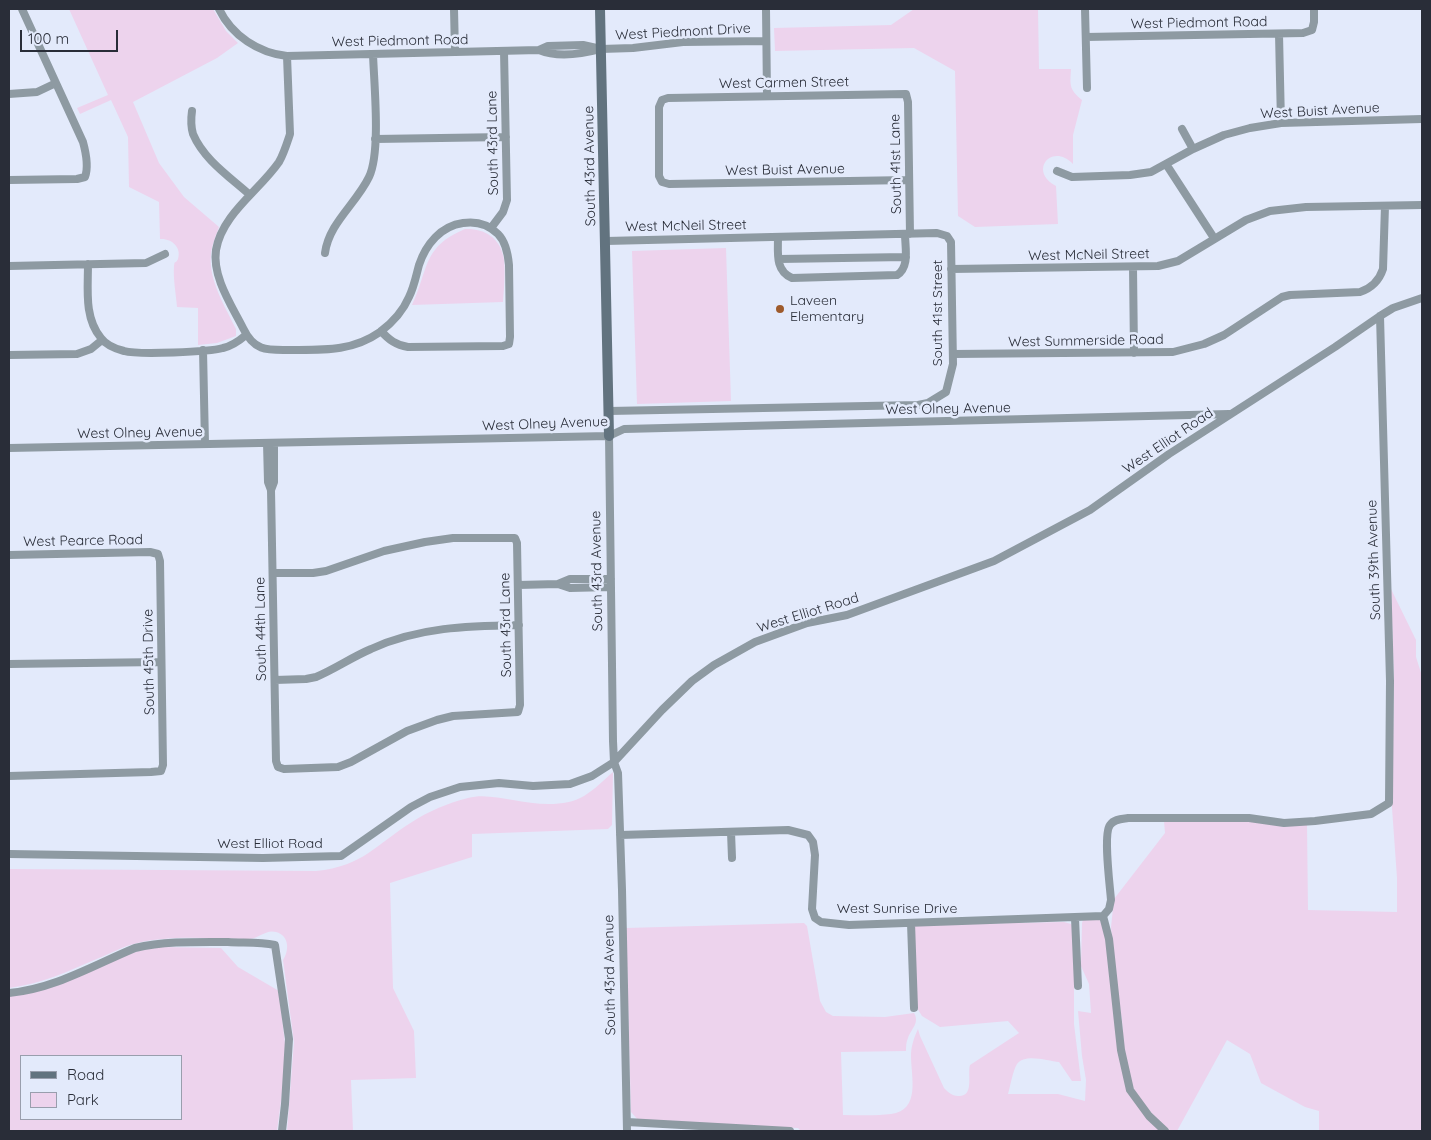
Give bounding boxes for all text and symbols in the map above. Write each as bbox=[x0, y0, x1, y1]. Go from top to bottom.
street label: West Piedmont Road bbox=[1131, 13, 1267, 33]
scale bar bbox=[22, 20, 120, 52]
street label: West Piedmont Drive bbox=[615, 20, 751, 44]
text: 100 m bbox=[28, 29, 69, 48]
street label: West Piedmont Road bbox=[332, 31, 468, 51]
street label: West Carmen Street bbox=[719, 73, 849, 93]
street label: South 43rd Lane bbox=[484, 90, 502, 196]
street label: West Buist Avenue bbox=[1260, 99, 1380, 123]
street label: South 43rd Avenue bbox=[581, 105, 599, 227]
street label: South 41st Lane bbox=[887, 114, 905, 214]
street label: West Buist Avenue bbox=[725, 161, 845, 179]
street label: West McNeil Street bbox=[625, 217, 747, 235]
street label: West McNeil Street bbox=[1028, 246, 1150, 264]
street label: South 41st Street bbox=[930, 260, 946, 366]
place label: Laveen Elementary bbox=[790, 293, 864, 326]
marker: Laveen Elementary bbox=[774, 303, 786, 315]
street label: West Summerside Road bbox=[1008, 331, 1164, 351]
street label: West Olney Avenue bbox=[885, 400, 1011, 418]
street label: West Elliot Road bbox=[1120, 405, 1216, 477]
street label: West Olney Avenue bbox=[482, 413, 608, 435]
street label: West Olney Avenue bbox=[77, 424, 203, 442]
street label: South 39th Avenue bbox=[1364, 500, 1384, 620]
street label: South 43rd Avenue bbox=[588, 510, 606, 632]
street label: West Pearce Road bbox=[23, 532, 143, 550]
street label: South 43rd Lane bbox=[497, 572, 515, 678]
street label: South 44th Lane bbox=[252, 577, 270, 681]
street label: West Elliot Road bbox=[755, 590, 861, 636]
street label: South 45th Drive bbox=[140, 609, 158, 715]
street label: West Elliot Road bbox=[217, 836, 323, 852]
street label: West Sunrise Drive bbox=[837, 901, 957, 917]
street label: South 43rd Avenue bbox=[601, 914, 619, 1036]
legend bbox=[20, 1055, 182, 1120]
text: Road bbox=[67, 1065, 104, 1084]
text: Park bbox=[67, 1090, 99, 1109]

